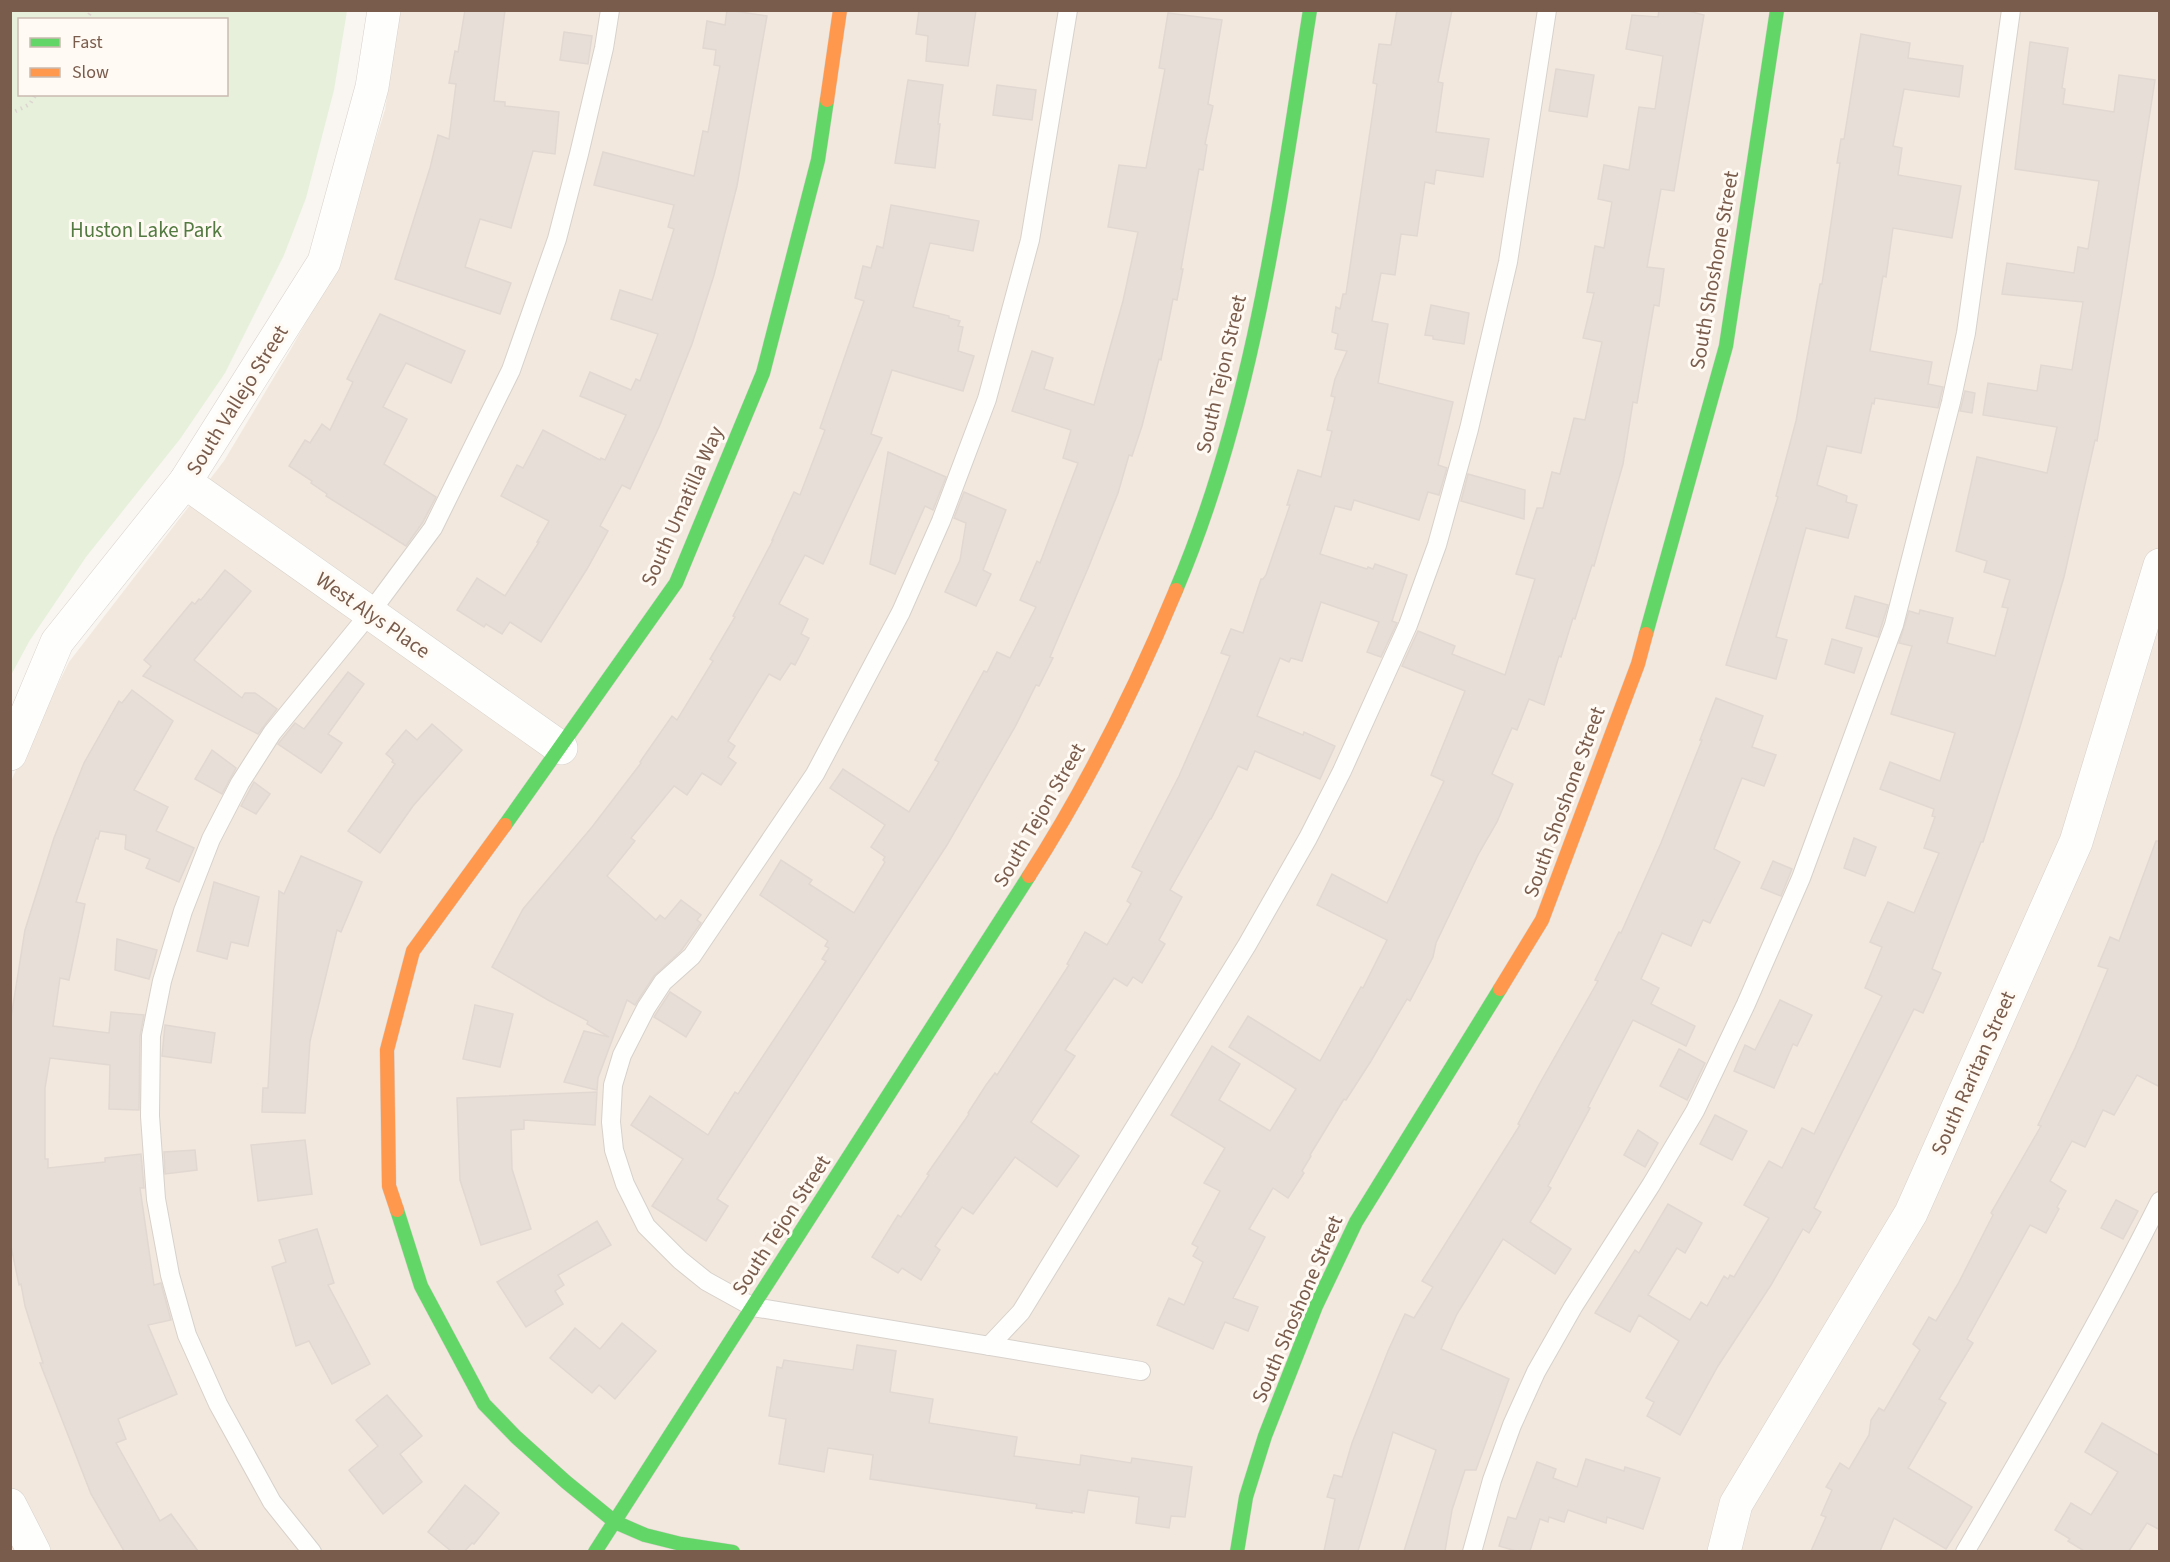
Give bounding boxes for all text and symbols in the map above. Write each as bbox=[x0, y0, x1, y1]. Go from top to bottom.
legend bbox=[18, 18, 228, 96]
text: Fast bbox=[72, 30, 103, 55]
text: Slow bbox=[72, 60, 109, 85]
street label: South Shoshone Street bbox=[1682, 168, 1746, 372]
park label: Huston Lake Park bbox=[70, 215, 223, 245]
street label: South Tejon Street bbox=[1188, 292, 1254, 456]
street label: South Vallejo Street bbox=[179, 319, 295, 481]
street label: South Umatilla Way bbox=[633, 421, 731, 591]
street label: West Alys Place bbox=[310, 564, 436, 666]
street label: South Shoshone Street bbox=[1516, 702, 1612, 902]
street label: South Tejon Street bbox=[986, 737, 1092, 893]
street label: South Raritan Street bbox=[1923, 986, 2023, 1160]
street label: South Tejon Street bbox=[724, 1149, 838, 1301]
street label: South Shoshone Street bbox=[1244, 1211, 1350, 1407]

